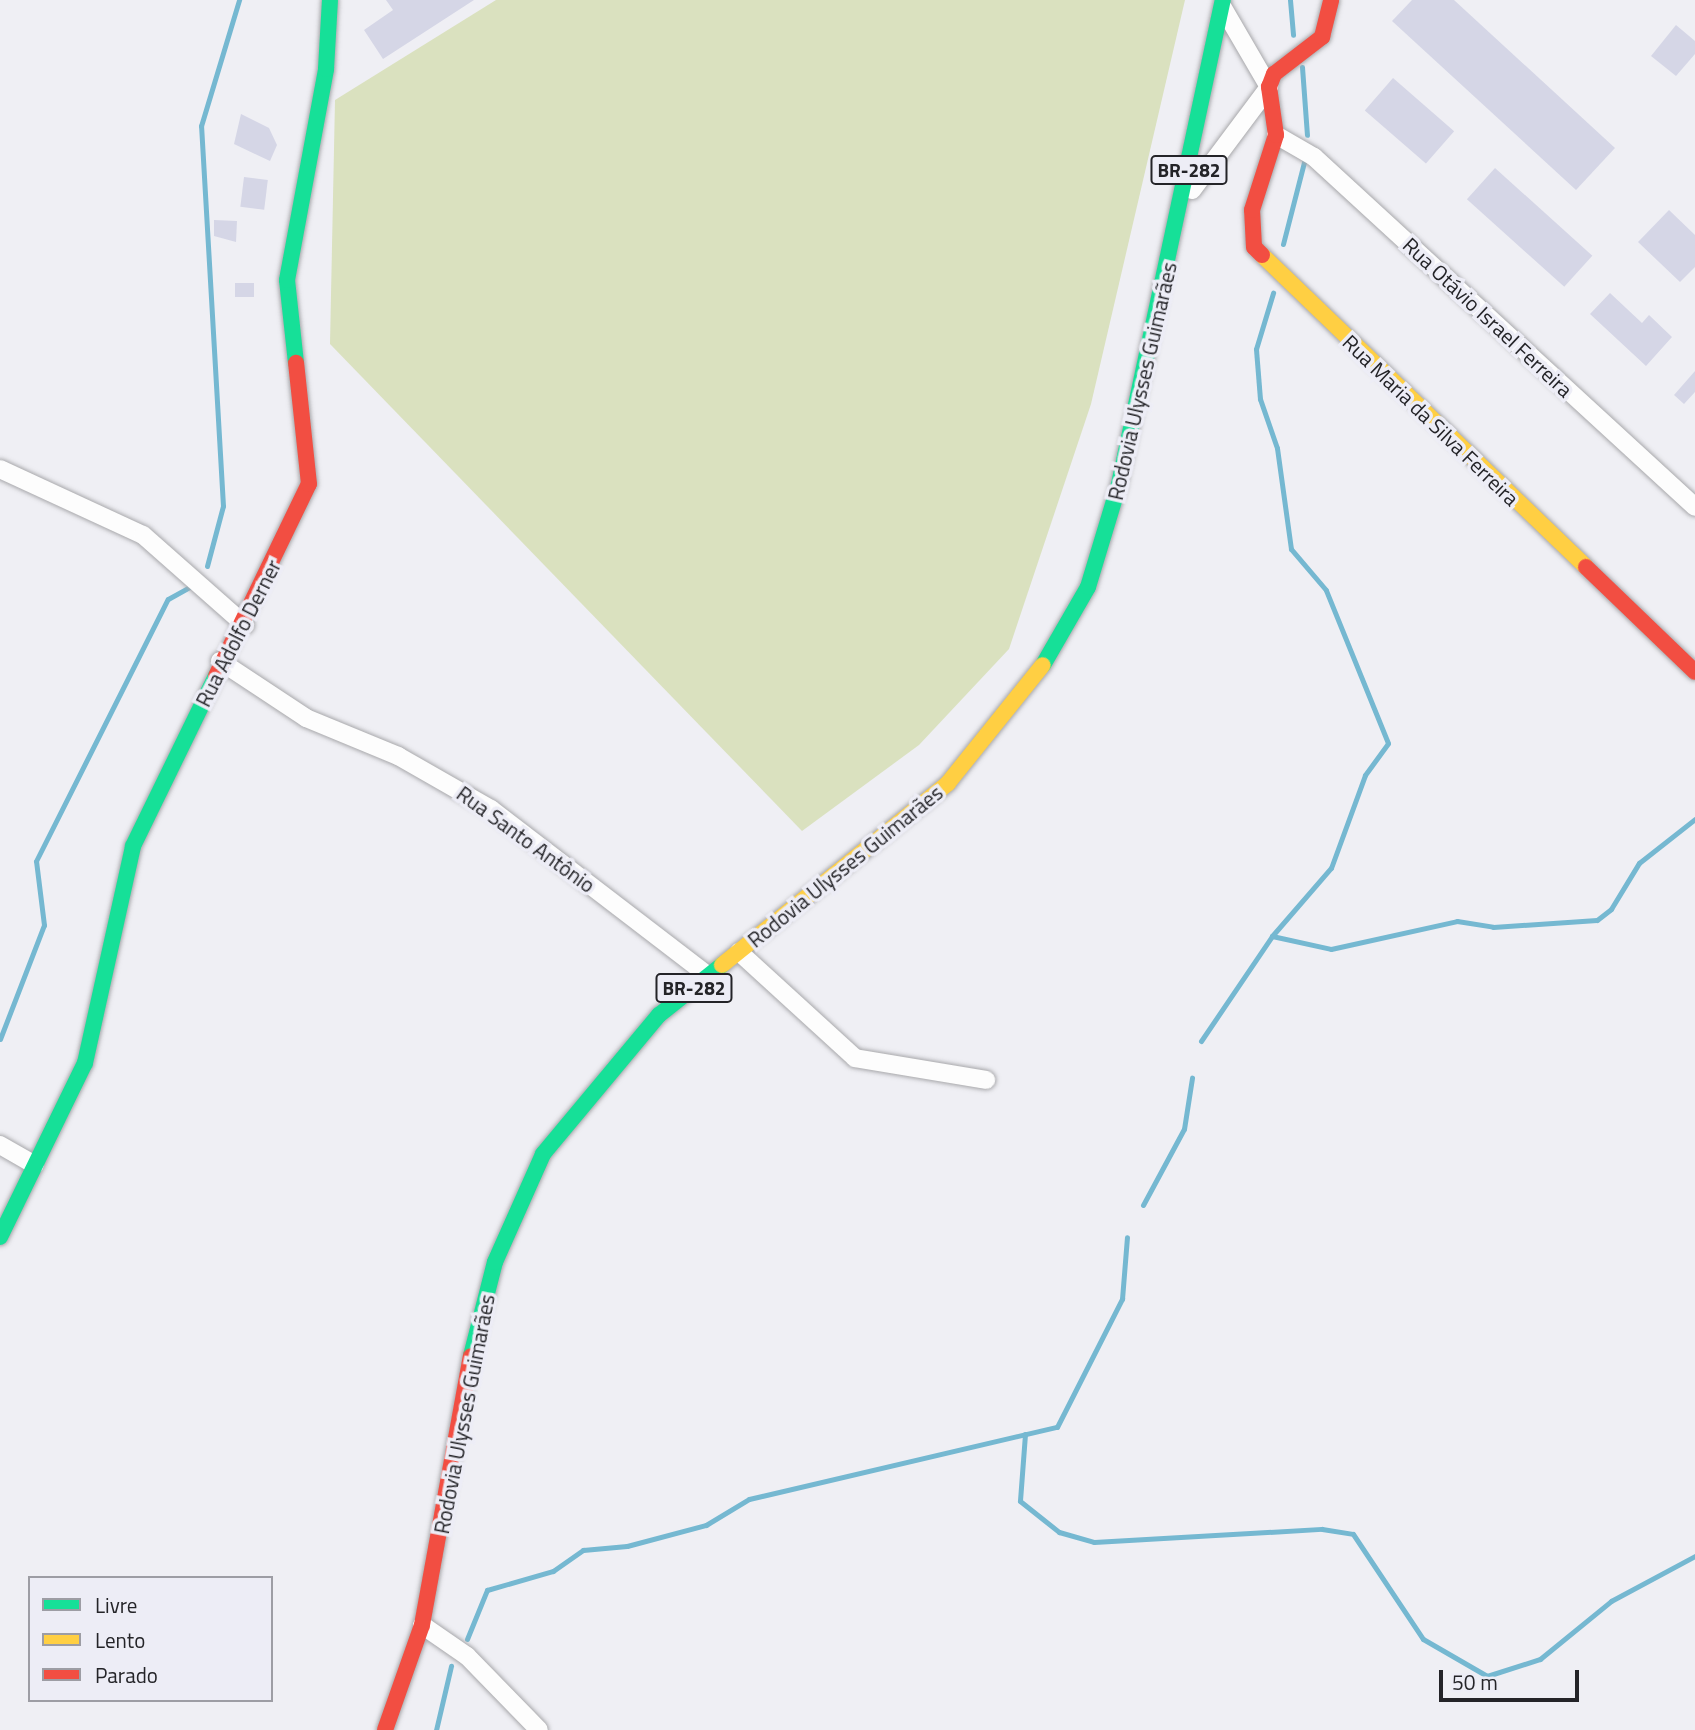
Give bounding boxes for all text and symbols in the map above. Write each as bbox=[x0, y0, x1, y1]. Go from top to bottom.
road number: BR-282 bbox=[1149, 154, 1229, 186]
street label: Rua Otávio Israel Ferreira bbox=[1398, 232, 1578, 402]
street label: Rodovia Ulysses Guimarães bbox=[1102, 260, 1182, 502]
street label: Rua Maria da Silva Ferreira bbox=[1338, 329, 1524, 511]
street label: Rua Adolfo Derner bbox=[190, 555, 286, 711]
street label: Rua Santo Antônio bbox=[452, 780, 600, 898]
street label: Rodovia Ulysses Guimarães bbox=[742, 780, 948, 952]
road number: BR-282 bbox=[654, 972, 734, 1004]
street label: Rodovia Ulysses Guimarães bbox=[428, 1292, 500, 1536]
legend bbox=[28, 1576, 273, 1702]
text: Livre bbox=[95, 1589, 137, 1621]
text: Lento bbox=[95, 1624, 145, 1656]
scale bar bbox=[1443, 1656, 1583, 1700]
text: Parado bbox=[95, 1659, 158, 1691]
text: 50 m bbox=[1452, 1666, 1498, 1698]

